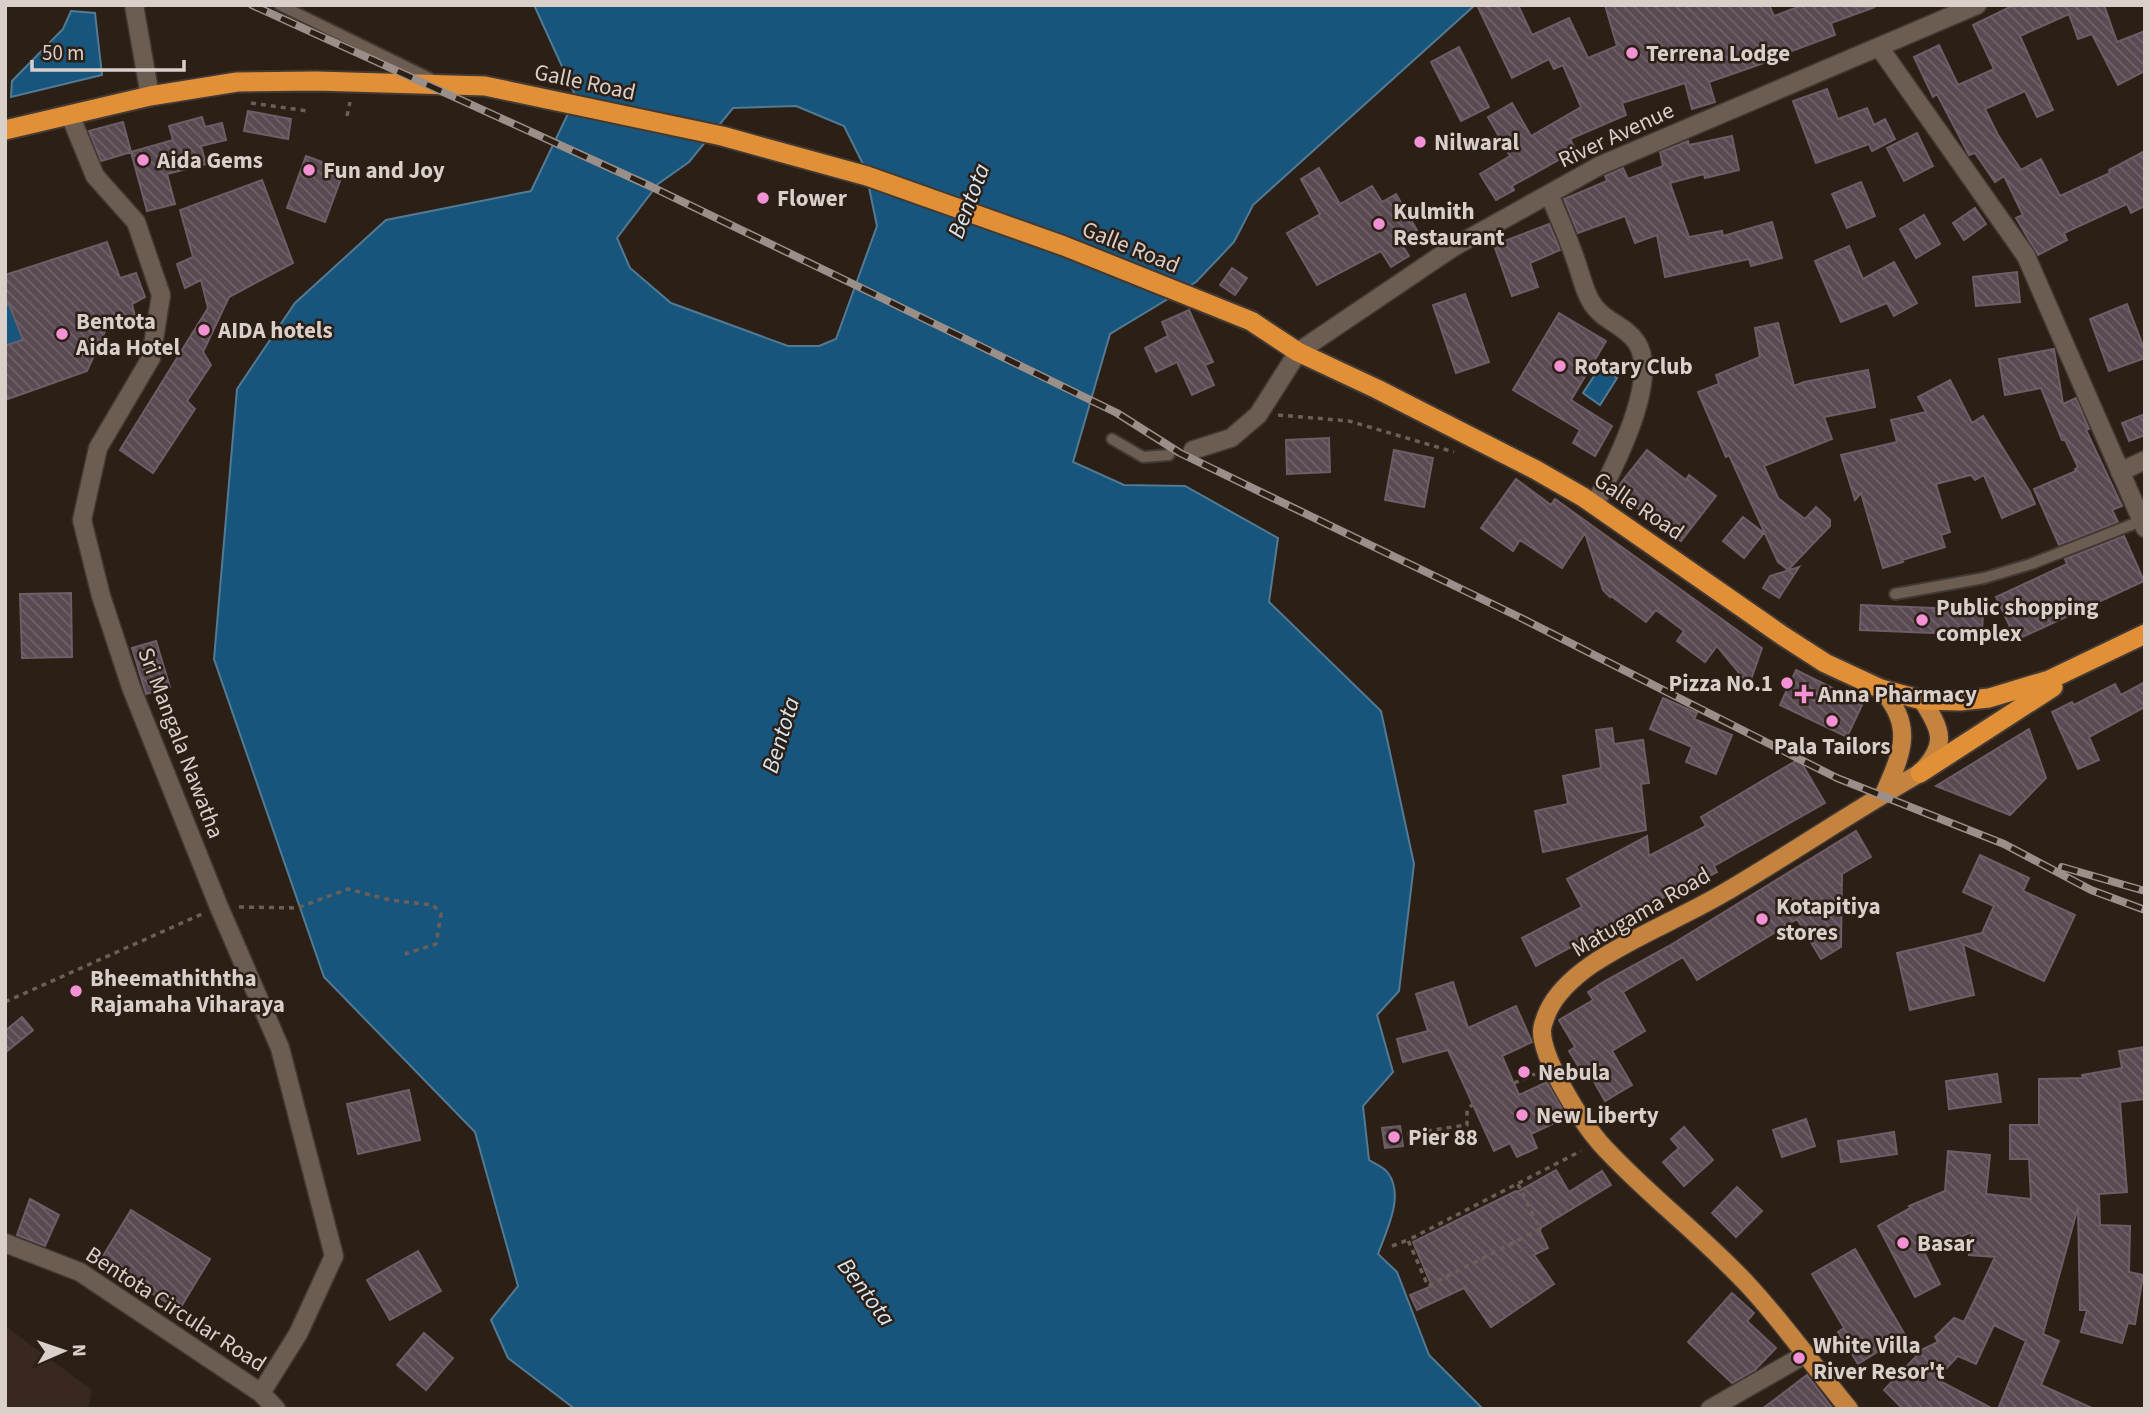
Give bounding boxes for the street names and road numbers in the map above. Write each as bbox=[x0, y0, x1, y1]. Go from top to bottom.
street label: Galle Road bbox=[531, 55, 639, 109]
street label: River Avenue bbox=[1553, 94, 1679, 176]
street label: Galle Road bbox=[1077, 212, 1185, 282]
street label: Galle Road bbox=[1587, 464, 1691, 548]
street label: Sri Mangala Nawatha bbox=[129, 643, 233, 843]
street label: Matugama Road bbox=[1565, 859, 1717, 965]
street label: Bentota Circular Road bbox=[79, 1238, 273, 1380]

